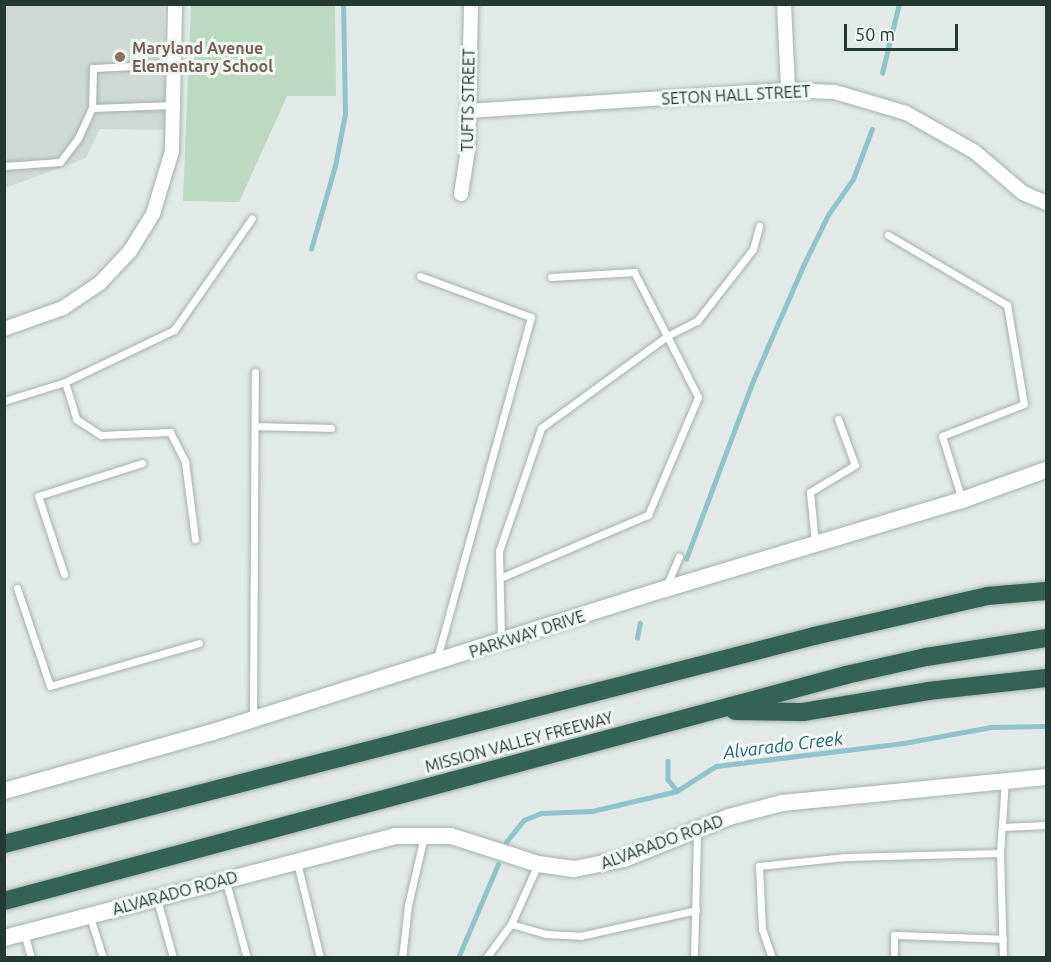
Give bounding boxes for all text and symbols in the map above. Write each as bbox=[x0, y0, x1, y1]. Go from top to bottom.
scale bar bbox=[847, 12, 961, 50]
text: 50 m bbox=[855, 24, 895, 44]
place label: Maryland Avenue Elementary School bbox=[132, 38, 273, 76]
street label: TUFTS STREET bbox=[457, 48, 479, 152]
marker: Maryland Avenue Elementary School bbox=[113, 50, 127, 64]
street label: SETON HALL STREET bbox=[661, 82, 811, 108]
street label: PARKWAY DRIVE bbox=[467, 606, 587, 662]
street label: MISSION VALLEY FREEWAY bbox=[423, 708, 615, 776]
water label: Alvarado Creek bbox=[722, 727, 844, 763]
street label: ALVARADO ROAD bbox=[598, 811, 726, 873]
street label: ALVARADO ROAD bbox=[110, 867, 240, 919]

